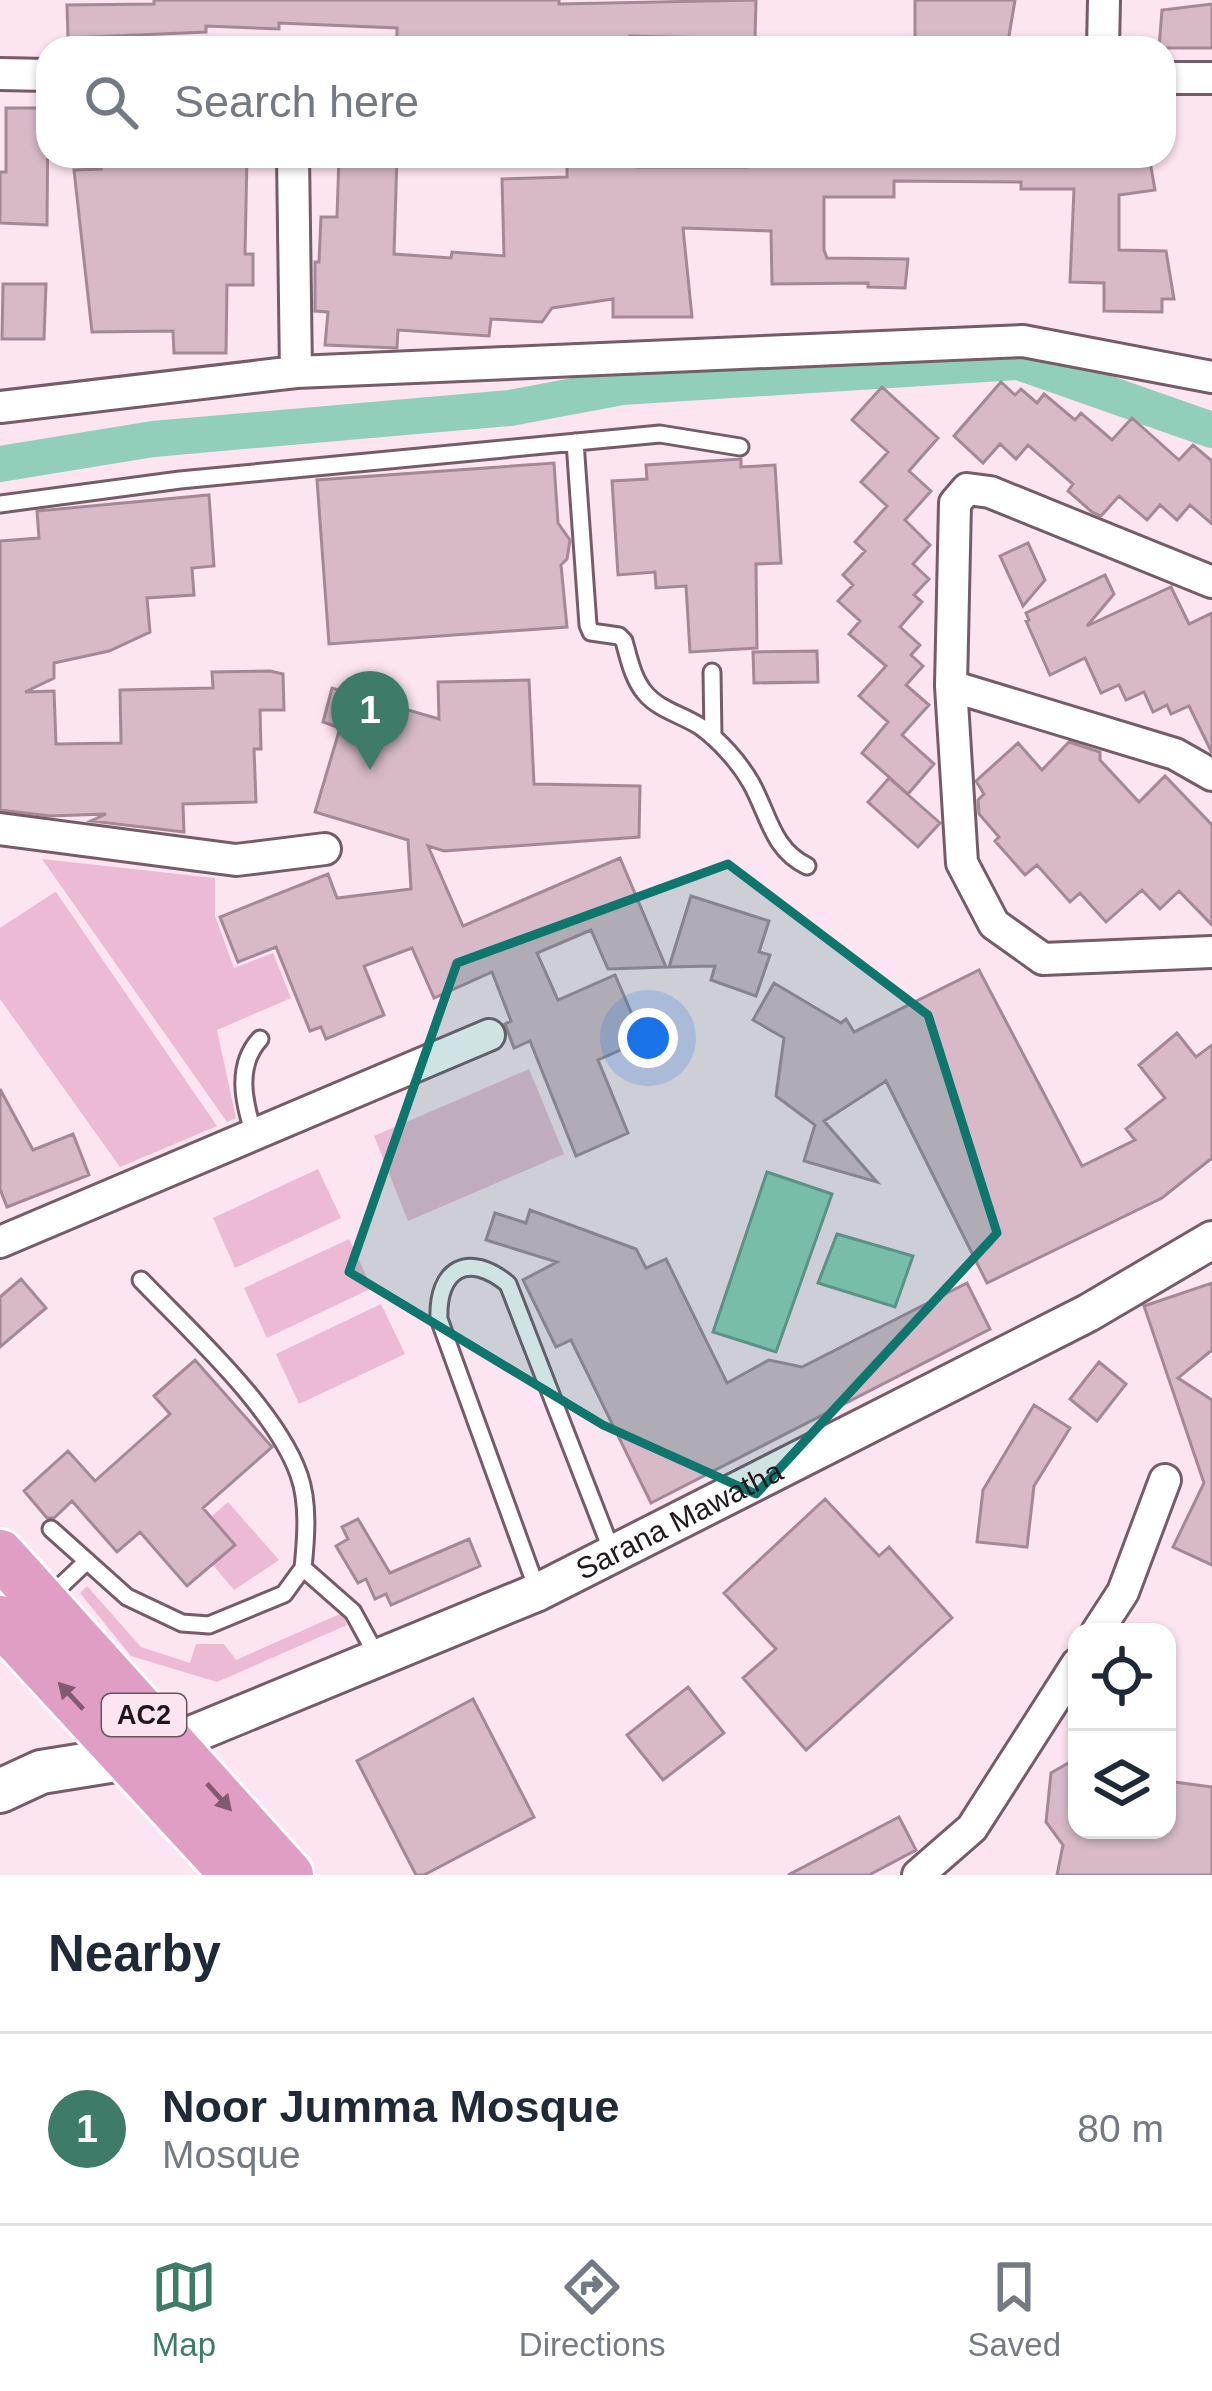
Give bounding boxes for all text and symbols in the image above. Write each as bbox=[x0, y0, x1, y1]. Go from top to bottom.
search box bbox=[36, 36, 1176, 168]
icon: search bbox=[78, 69, 144, 135]
text: Search here bbox=[174, 76, 419, 127]
pin: 1 bbox=[331, 671, 409, 770]
your location bbox=[618, 1008, 678, 1068]
street label: Sarana Mawatha bbox=[571, 1454, 788, 1586]
map controls bbox=[1068, 1623, 1176, 1839]
button: locate bbox=[1068, 1623, 1176, 1731]
one-way arrow bbox=[57, 1682, 85, 1711]
road number: AC2 bbox=[102, 1694, 186, 1736]
button: layers bbox=[1068, 1731, 1176, 1839]
one-way arrow bbox=[204, 1783, 232, 1812]
text: Nearby bbox=[48, 1925, 221, 1982]
text: Noor Jumma Mosque bbox=[162, 2081, 620, 2132]
text: 1 bbox=[76, 2107, 98, 2150]
text: 80 m bbox=[1077, 2107, 1164, 2150]
text: Mosque bbox=[162, 2133, 301, 2176]
tab: Map bbox=[151, 2254, 217, 2364]
tab: Directions bbox=[519, 2254, 666, 2364]
tab: Saved bbox=[967, 2254, 1061, 2364]

